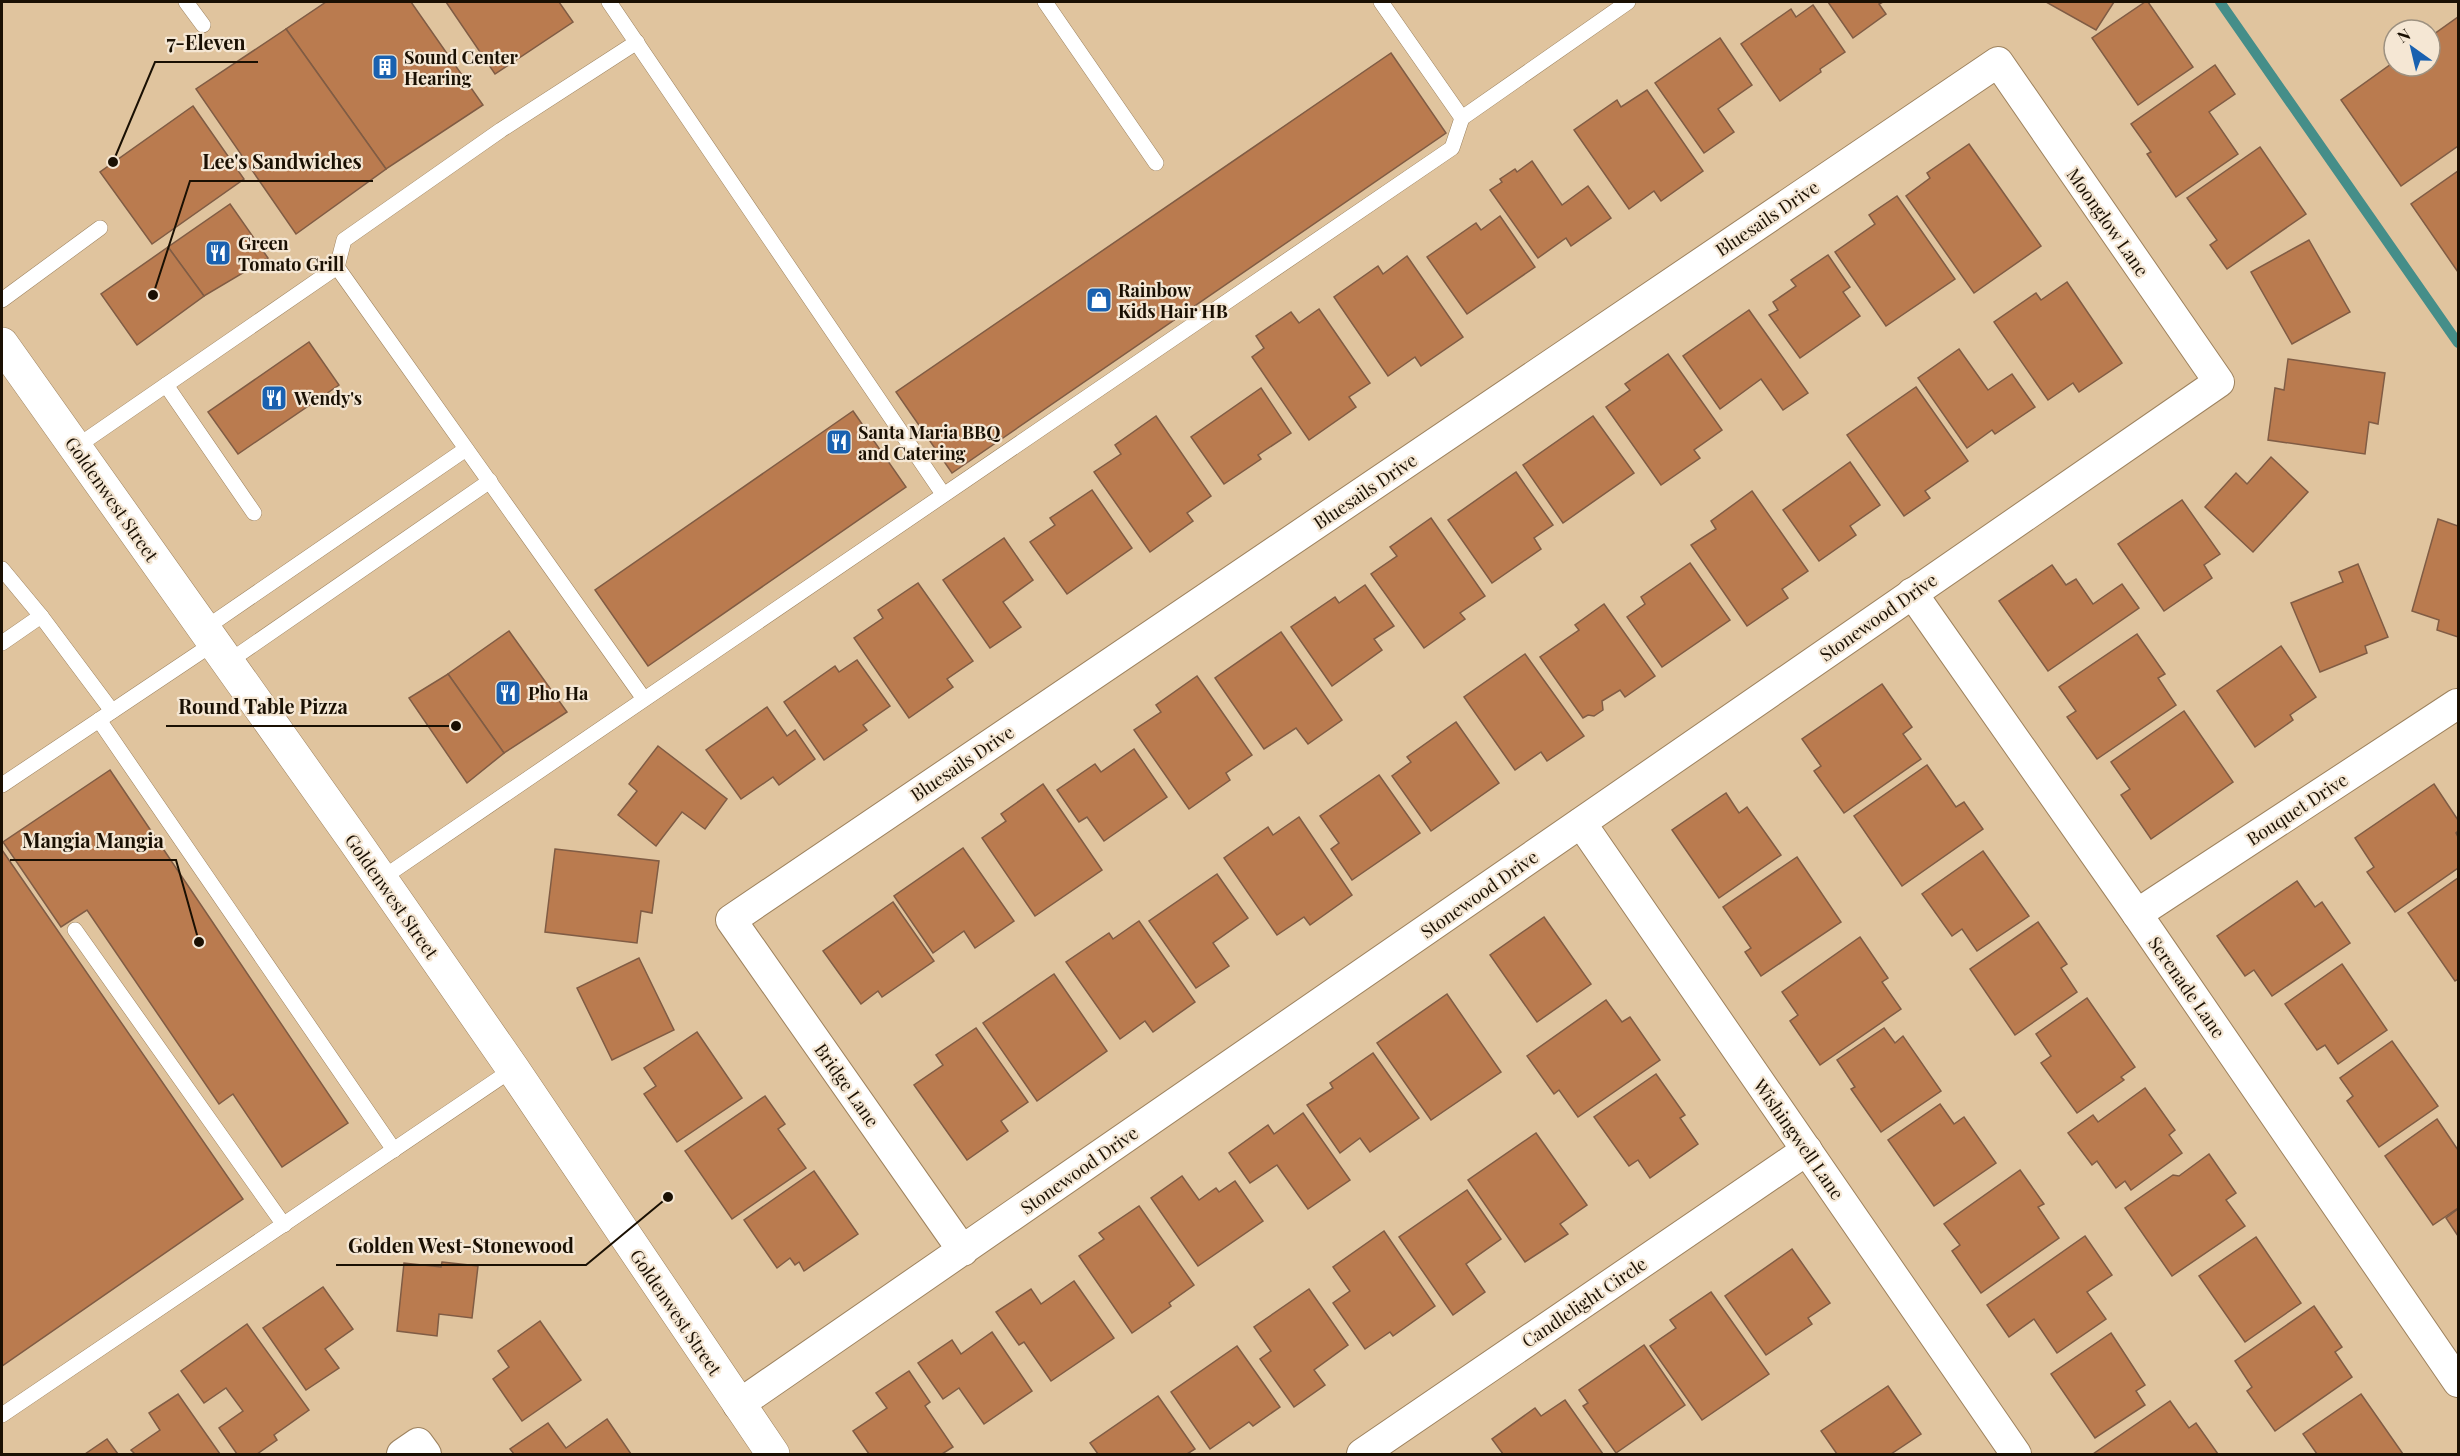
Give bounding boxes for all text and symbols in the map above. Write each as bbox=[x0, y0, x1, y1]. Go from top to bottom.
north arrow bbox=[2382, 18, 2442, 78]
text: N bbox=[2393, 23, 2414, 47]
callout: 7-Eleven bbox=[155, 24, 258, 62]
text: 7-Eleven bbox=[166, 28, 246, 55]
place label: Sound Center Hearing bbox=[404, 45, 519, 90]
building icon: Sound Center Hearing bbox=[370, 52, 400, 82]
callout: Lee's Sandwiches bbox=[190, 143, 373, 181]
text: Lee's Sandwiches bbox=[202, 147, 362, 174]
street label: Moonglow Lane bbox=[2062, 163, 2154, 281]
street label: Bluesails Drive bbox=[1711, 175, 1823, 261]
place label: Green Tomato Grill bbox=[238, 231, 345, 276]
restaurant icon: Green Tomato Grill bbox=[203, 238, 233, 268]
place label: Rainbow Kids Hair HB bbox=[1118, 278, 1228, 323]
shop icon: Rainbow Kids Hair HB bbox=[1084, 285, 1114, 315]
restaurant icon: Wendy's bbox=[259, 383, 289, 413]
place label: Wendy's bbox=[293, 386, 362, 410]
place label: Santa Maria BBQ and Catering bbox=[858, 420, 1001, 465]
restaurant icon: Santa Maria BBQ and Catering bbox=[824, 427, 854, 457]
street label: Goldenwest Street bbox=[60, 432, 164, 567]
street label: Bluesails Drive bbox=[1309, 448, 1421, 534]
street label: Stonewood Drive bbox=[1815, 568, 1941, 666]
restaurant icon: Pho Ha bbox=[493, 678, 523, 708]
place label: Pho Ha bbox=[528, 681, 589, 705]
callout: Round Table Pizza bbox=[166, 688, 360, 726]
text: Round Table Pizza bbox=[178, 692, 348, 719]
street label: Bluesails Drive bbox=[906, 720, 1018, 806]
street label: Bouquet Drive bbox=[2242, 767, 2352, 851]
callout: Mangia Mangia bbox=[10, 822, 176, 860]
text: Mangia Mangia bbox=[22, 826, 165, 853]
street label: Goldenwest Street bbox=[340, 829, 444, 964]
street label: Stonewood Drive bbox=[1416, 845, 1542, 943]
street label: Serenade Lane bbox=[2143, 931, 2231, 1043]
street label: Bridge Lane bbox=[809, 1038, 885, 1132]
street label: Wishingwell Lane bbox=[1748, 1073, 1850, 1204]
street label: Stonewood Drive bbox=[1016, 1121, 1142, 1219]
callout: Golden West-Stonewood bbox=[336, 1227, 586, 1265]
text: Golden West-Stonewood bbox=[348, 1231, 574, 1258]
street label: Goldenwest Street bbox=[625, 1244, 727, 1380]
street label: Candlelight Circle bbox=[1517, 1251, 1651, 1353]

